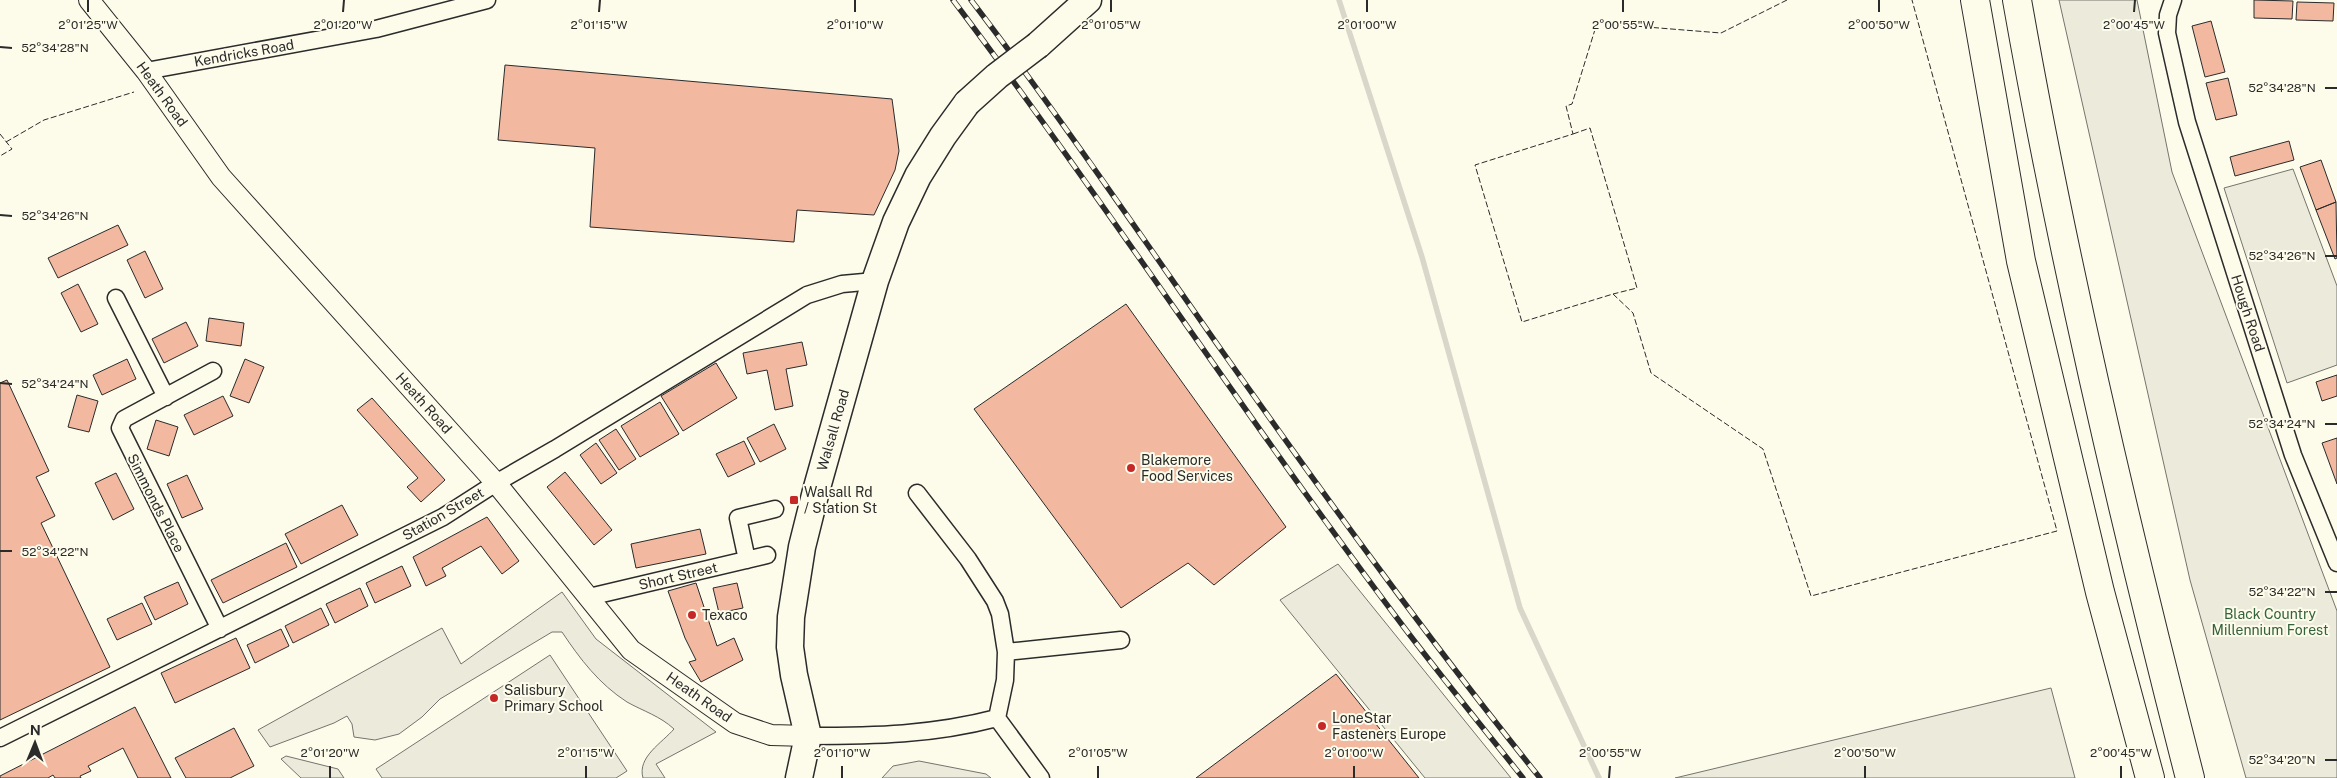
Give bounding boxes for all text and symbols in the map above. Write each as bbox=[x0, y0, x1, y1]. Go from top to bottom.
text: 2°01'25"W bbox=[58, 18, 118, 32]
text: 2°01'20"W bbox=[314, 18, 373, 32]
text: 2°01'15"W bbox=[570, 18, 628, 32]
text: 2°01'10"W bbox=[827, 18, 884, 32]
text: 2°01'05"W bbox=[1081, 18, 1141, 32]
text: 2°01'00"W bbox=[1337, 18, 1397, 32]
text: 2°00'55"W bbox=[1592, 18, 1655, 32]
text: 2°00'50"W bbox=[1848, 18, 1910, 32]
text: 2°00'45"W bbox=[2103, 18, 2166, 32]
street label: Kendricks Road bbox=[193, 36, 295, 70]
text: 52°34'28"N bbox=[21, 41, 89, 55]
street label: Heath Road bbox=[133, 59, 191, 129]
text: 52°34'28"N bbox=[2248, 81, 2316, 95]
text: 52°34'26"N bbox=[21, 209, 89, 223]
text: 52°34'26"N bbox=[2248, 249, 2316, 263]
street label: Hough Road bbox=[2228, 273, 2268, 353]
street label: Heath Road bbox=[393, 369, 455, 437]
text: 52°34'24"N bbox=[21, 377, 89, 391]
street label: Walsall Road bbox=[814, 387, 852, 473]
text: 52°34'24"N bbox=[2248, 417, 2316, 431]
street label: Simmonds Place bbox=[124, 451, 188, 555]
place label: Blakemore Food Services bbox=[1141, 452, 1233, 484]
marker: Blakemore Food Services bbox=[1125, 462, 1137, 474]
street label: Station Street bbox=[400, 484, 486, 544]
place label: Walsall Rd / Station St bbox=[804, 484, 877, 516]
marker: Walsall Rd / Station St bbox=[788, 494, 800, 506]
text: 52°34'22"N bbox=[22, 545, 88, 559]
street label: Short Street bbox=[637, 559, 719, 593]
text: 52°34'22"N bbox=[2249, 585, 2315, 599]
park label: Black Country Millennium Forest bbox=[2212, 606, 2328, 638]
place label: Texaco bbox=[702, 607, 748, 623]
marker: Texaco bbox=[686, 609, 698, 621]
street label: Heath Road bbox=[663, 669, 735, 725]
place label: Salisbury Primary School bbox=[504, 682, 603, 714]
marker: Salisbury Primary School bbox=[488, 692, 500, 704]
place label: LoneStar Fasteners Europe bbox=[1332, 710, 1446, 742]
north arrow bbox=[10, 718, 60, 768]
marker: LoneStar Fasteners Europe bbox=[1316, 720, 1328, 732]
text: N bbox=[30, 722, 41, 738]
text: 2°01'20"W bbox=[301, 746, 360, 760]
text: 2°01'15"W bbox=[557, 746, 615, 760]
text: 2°01'10"W bbox=[814, 746, 871, 760]
text: 2°01'05"W bbox=[1068, 746, 1128, 760]
text: 2°01'00"W bbox=[1324, 746, 1384, 760]
text: 2°00'55"W bbox=[1579, 746, 1642, 760]
text: 2°00'50"W bbox=[1834, 746, 1896, 760]
text: 2°00'45"W bbox=[2090, 746, 2153, 760]
text: 52°34'20"N bbox=[2248, 753, 2316, 767]

